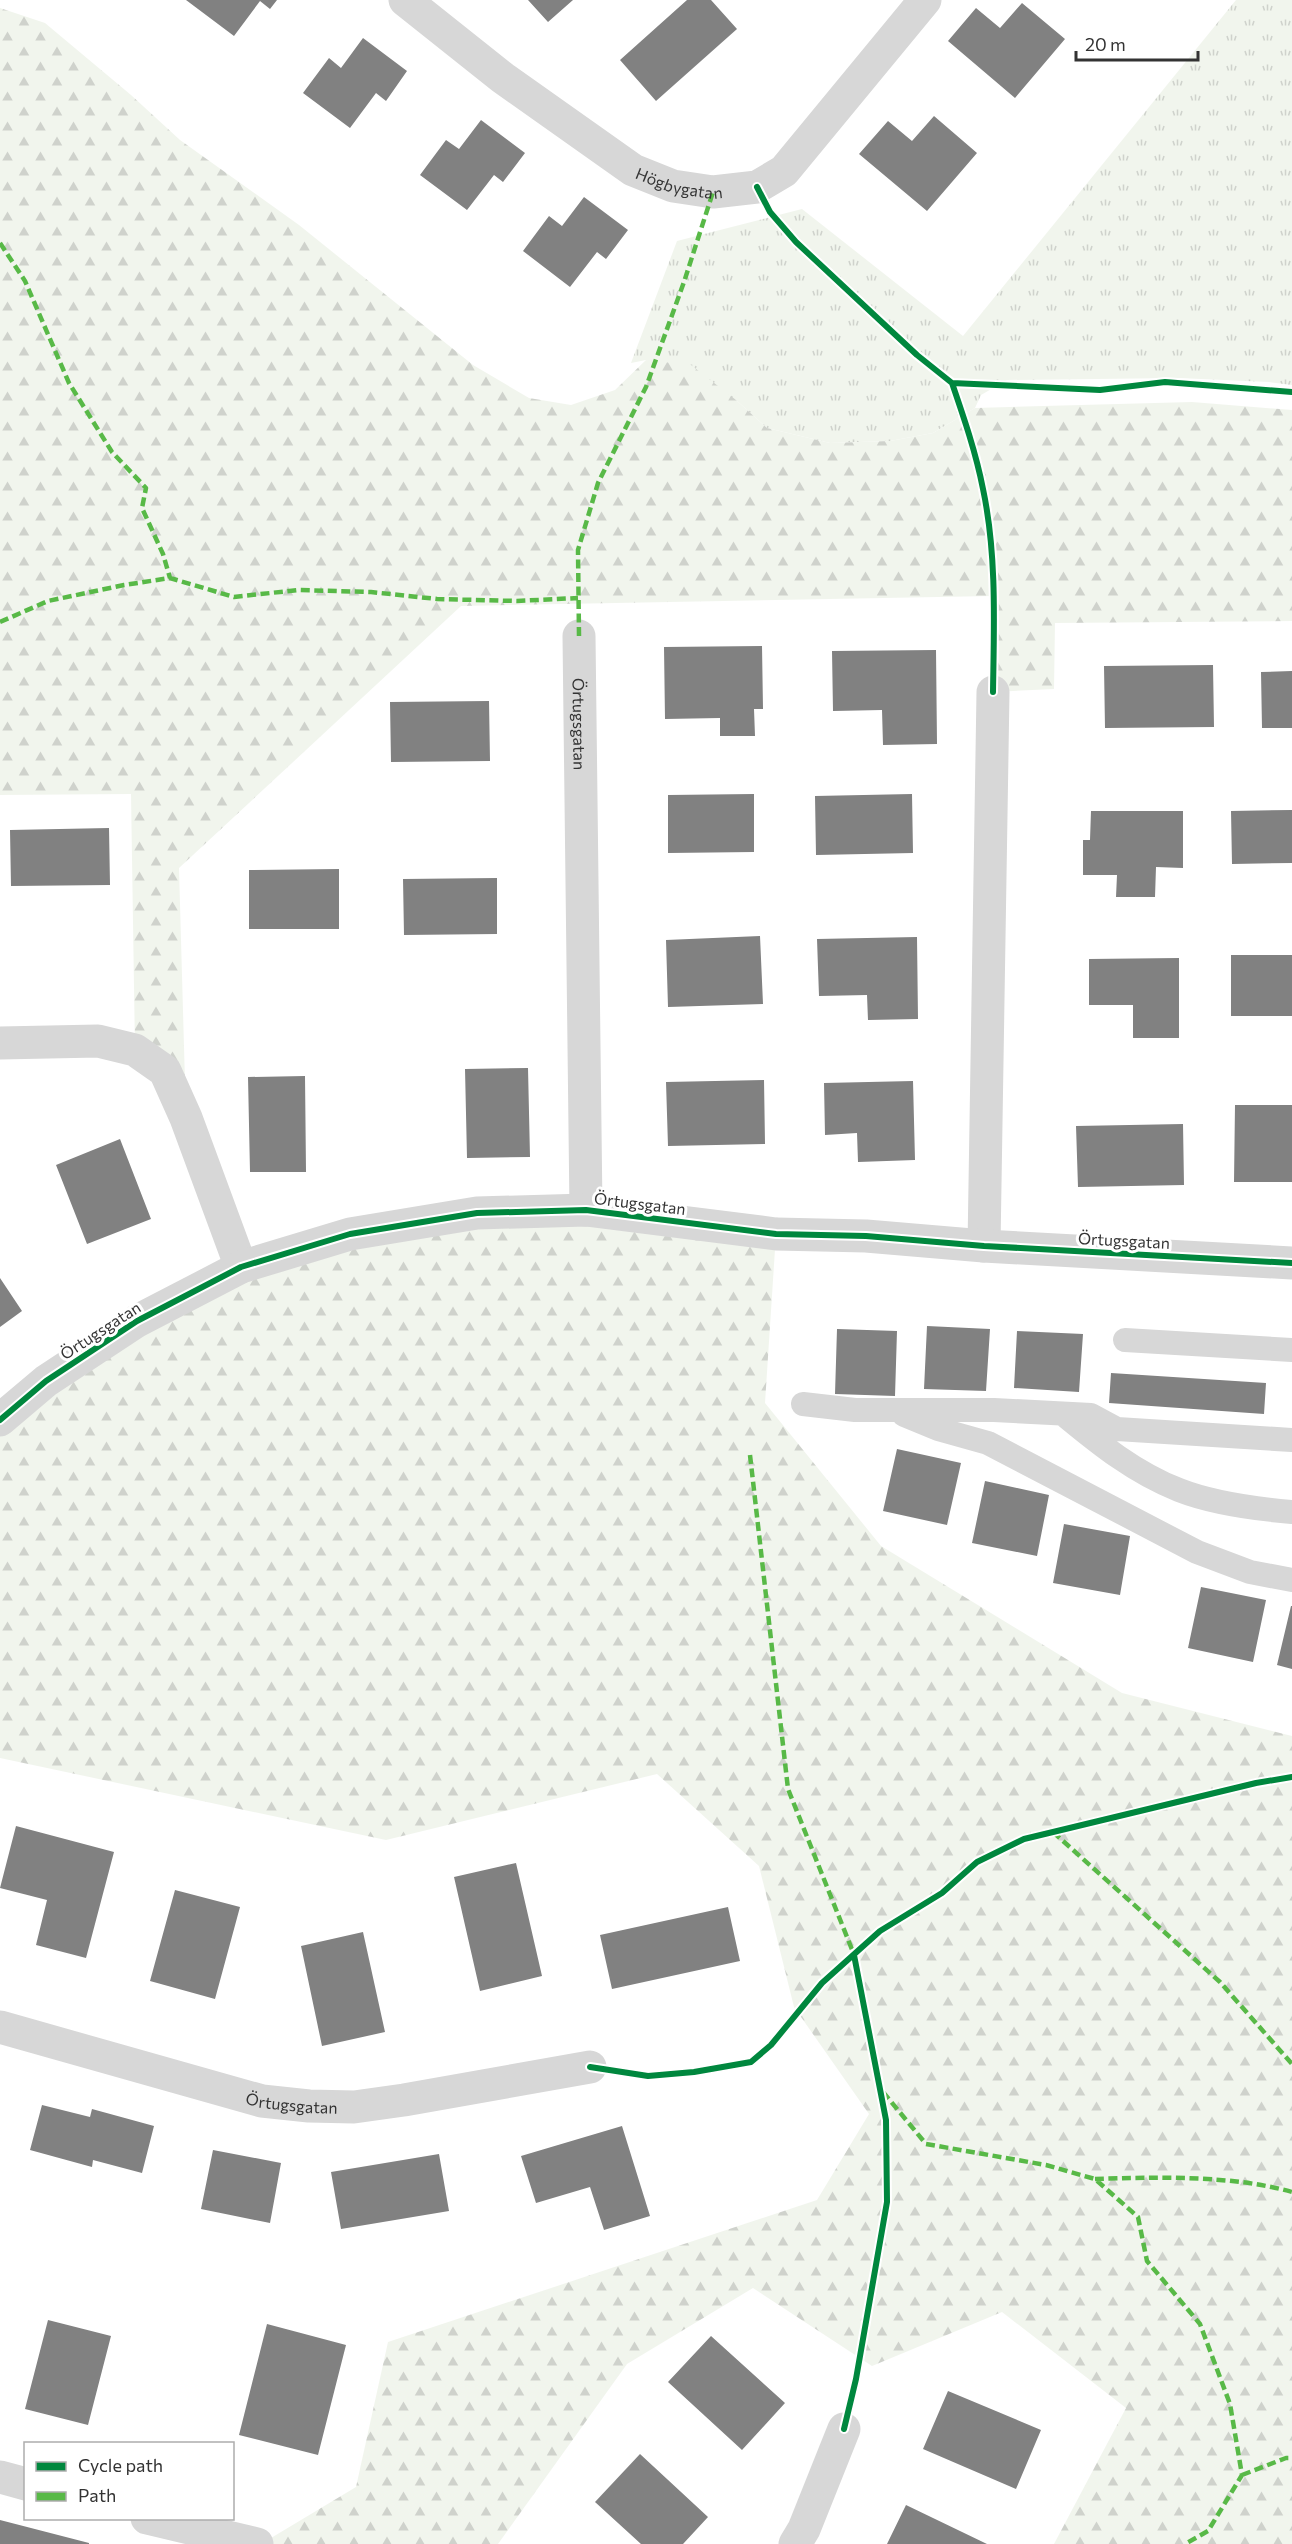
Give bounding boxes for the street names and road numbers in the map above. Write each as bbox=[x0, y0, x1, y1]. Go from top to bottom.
street label: Högbygatan bbox=[633, 163, 723, 201]
street label: Örtugsgatan bbox=[570, 678, 590, 770]
street label: Örtugsgatan bbox=[593, 1188, 687, 1218]
street label: Örtugsgatan bbox=[1078, 1228, 1170, 1252]
street label: Örtugsgatan bbox=[56, 1297, 144, 1363]
street label: Örtugsgatan bbox=[244, 2087, 338, 2116]

